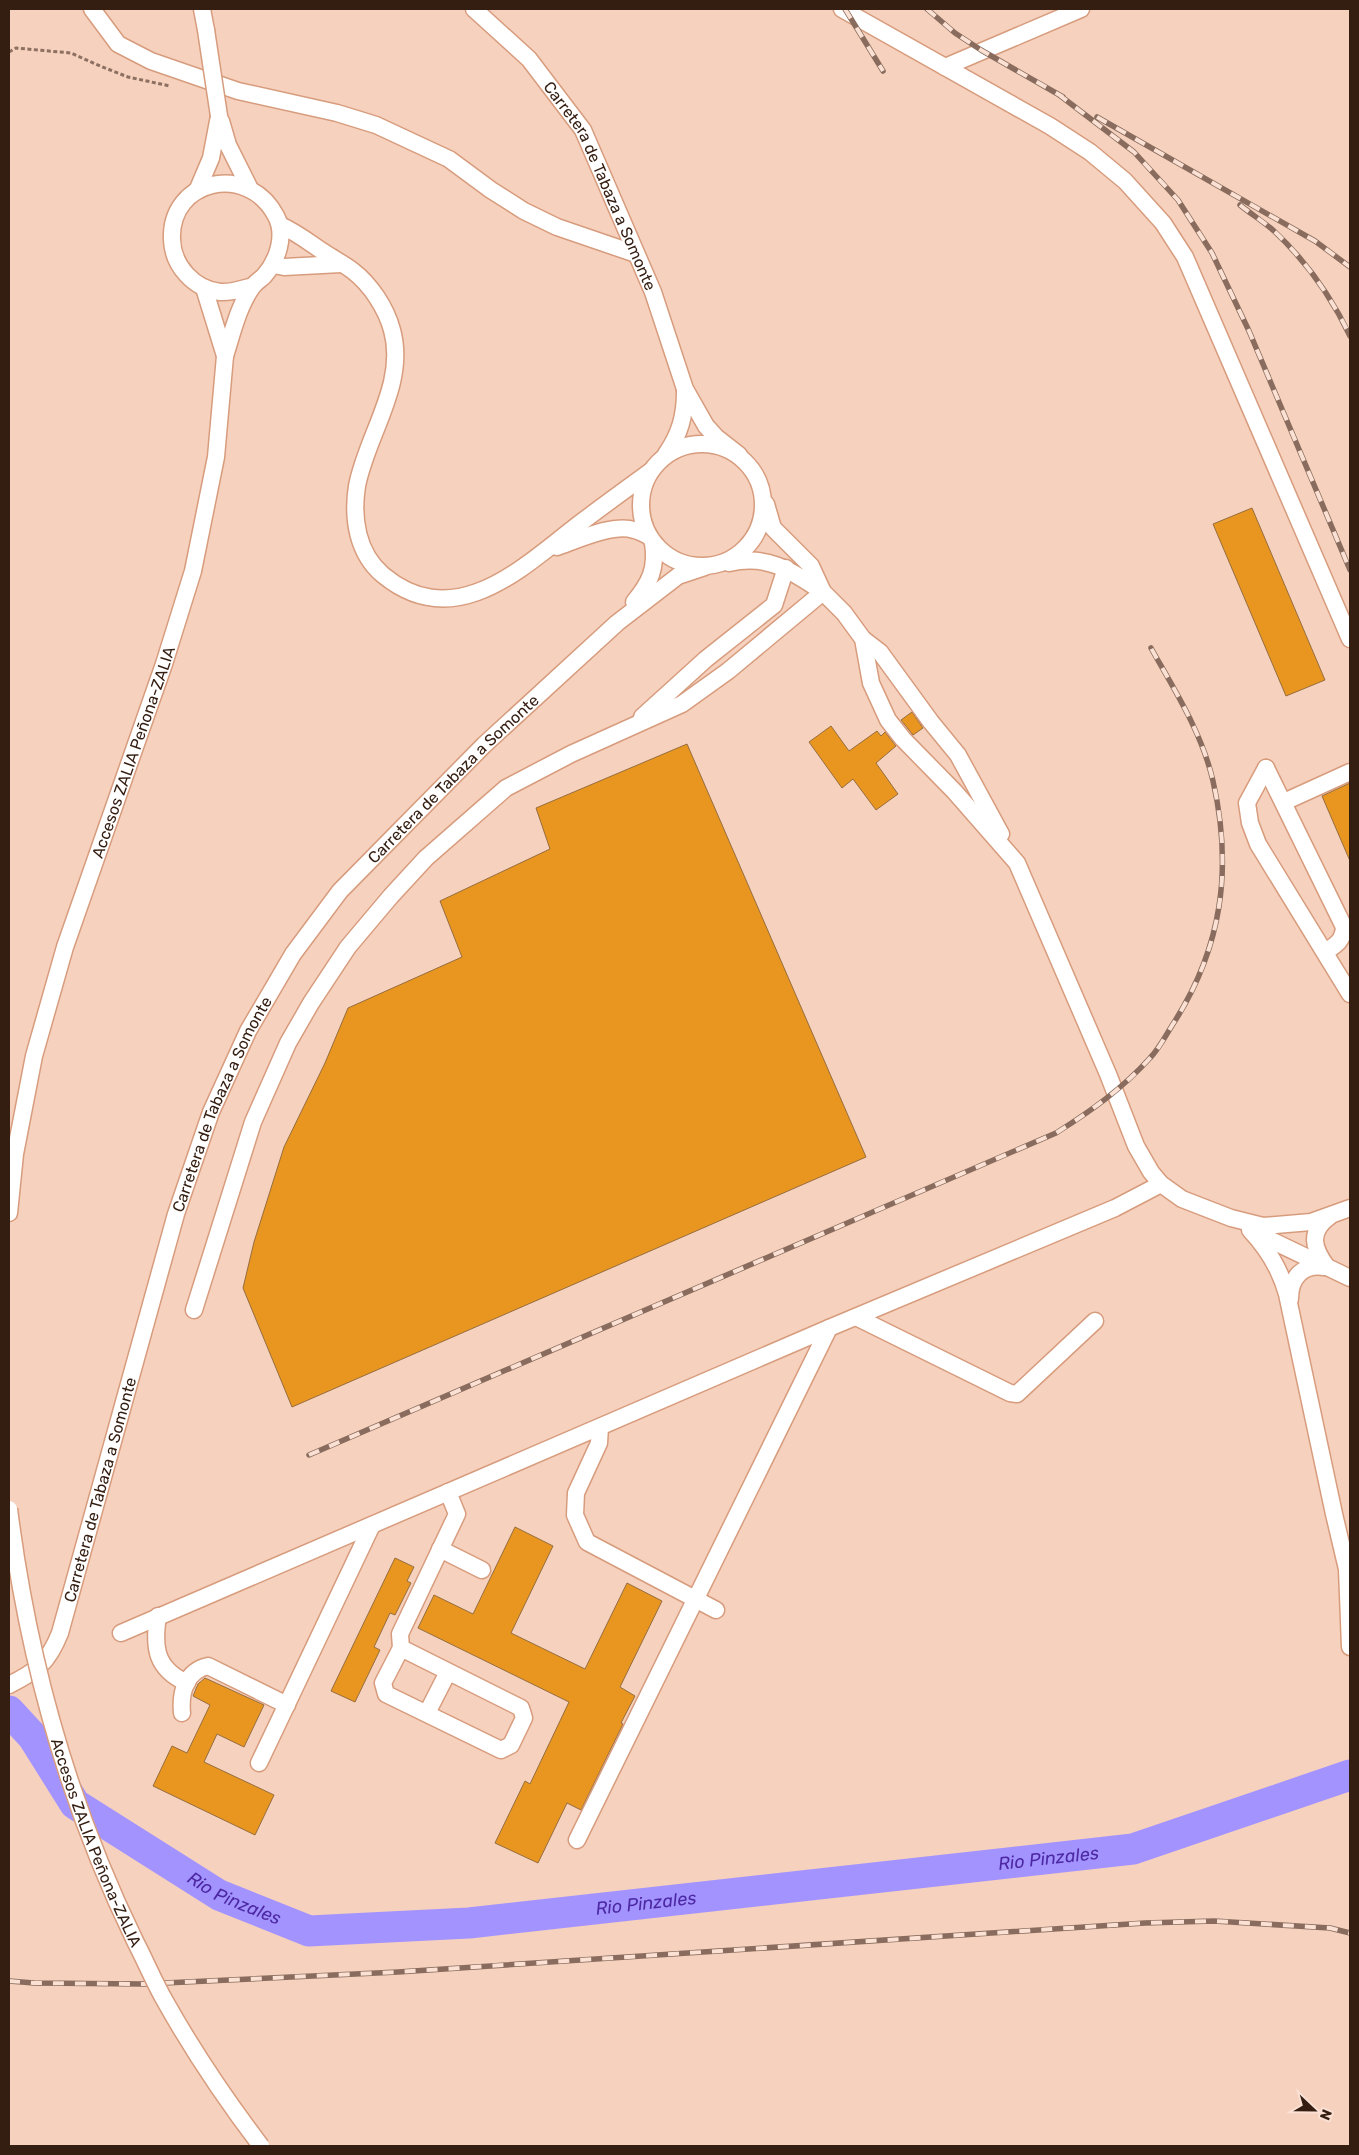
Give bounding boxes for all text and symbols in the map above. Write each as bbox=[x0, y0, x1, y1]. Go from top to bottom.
street label: Carretera de Tabaza a Somonte bbox=[540, 77, 661, 293]
street label: Accesos ZALIA Peñona-ZALIA bbox=[87, 644, 179, 860]
street label: Carretera de Tabaza a Somonte bbox=[364, 690, 542, 867]
street label: Carretera de Tabaza a Somonte bbox=[168, 993, 276, 1214]
street label: Carretera de Tabaza a Somonte bbox=[60, 1375, 140, 1604]
street label: Accesos ZALIA Peñona-ZALIA bbox=[47, 1736, 146, 1950]
water label: Rio Pinzales bbox=[997, 1842, 1100, 1875]
water label: Rio Pinzales bbox=[183, 1867, 284, 1930]
water label: Rio Pinzales bbox=[594, 1887, 697, 1920]
north arrow bbox=[1289, 2085, 1339, 2135]
text: N bbox=[1316, 2107, 1335, 2123]

